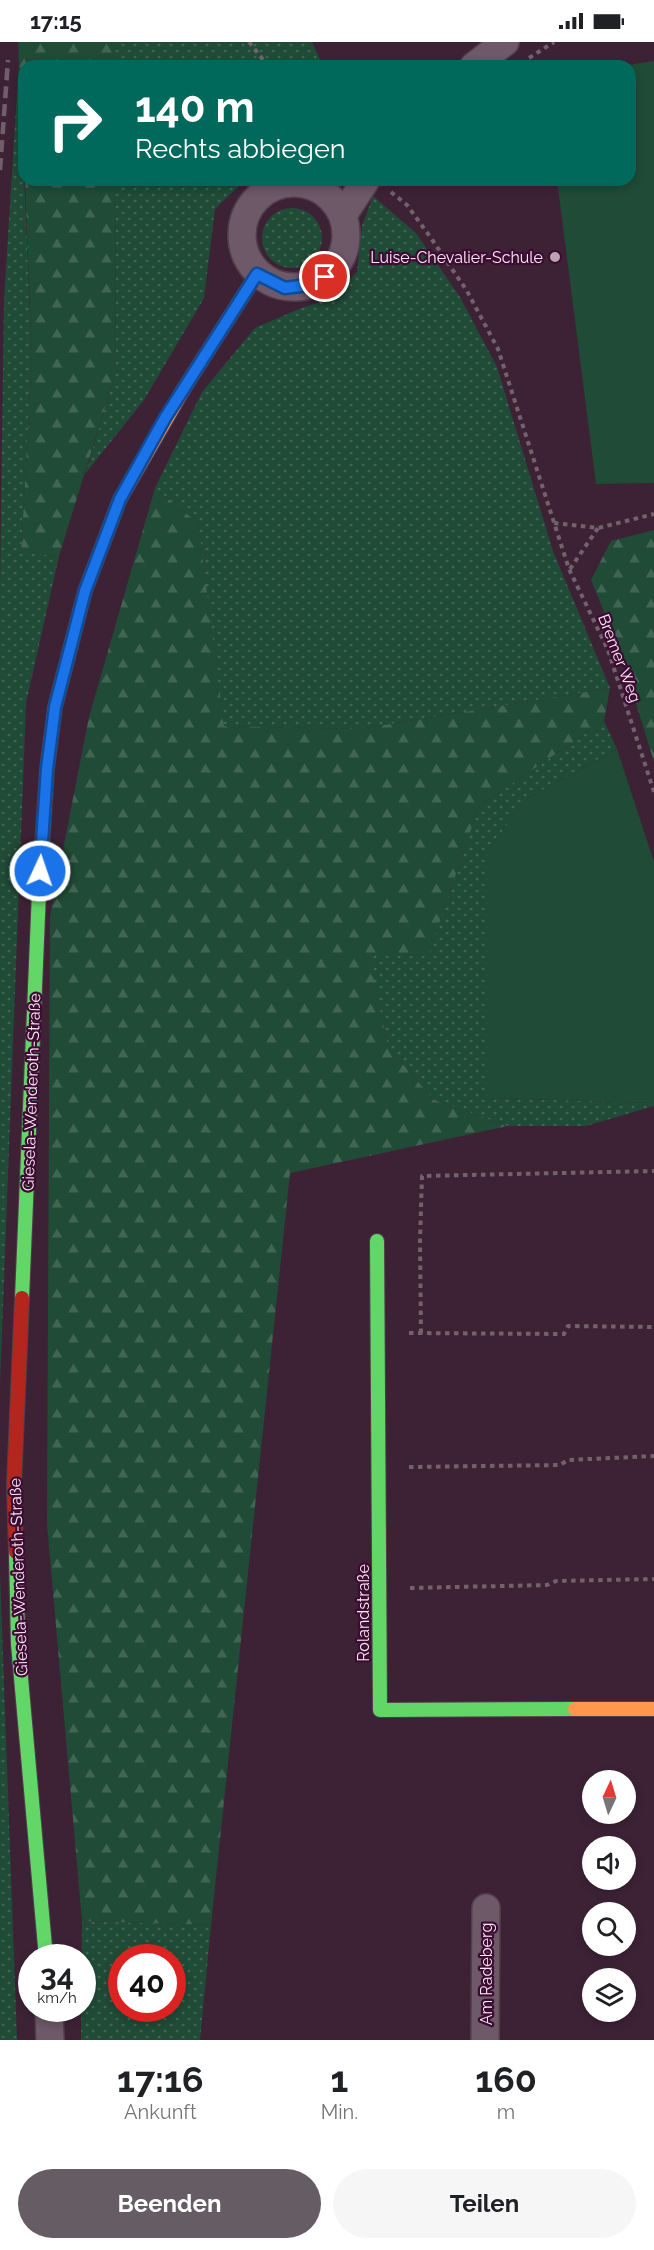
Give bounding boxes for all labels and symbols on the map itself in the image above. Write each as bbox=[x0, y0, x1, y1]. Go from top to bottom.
place label: Luise-Chevalier-Schule bbox=[370, 248, 543, 267]
marker: Luise-Chevalier-Schule bbox=[548, 250, 562, 264]
pin bbox=[299, 251, 350, 302]
street label: Bremer Weg bbox=[594, 611, 645, 705]
position arrow bbox=[8, 839, 72, 903]
street label: Giesela-Wenderoth-Straße bbox=[19, 993, 44, 1191]
street label: Giesela-Wenderoth-Straße bbox=[6, 1478, 31, 1676]
street label: Rolandstraße bbox=[354, 1564, 373, 1662]
north arrow bbox=[582, 1770, 636, 1824]
street label: Am Radeberg bbox=[477, 1923, 496, 2025]
speed limit sign: 40 bbox=[108, 1944, 186, 2022]

